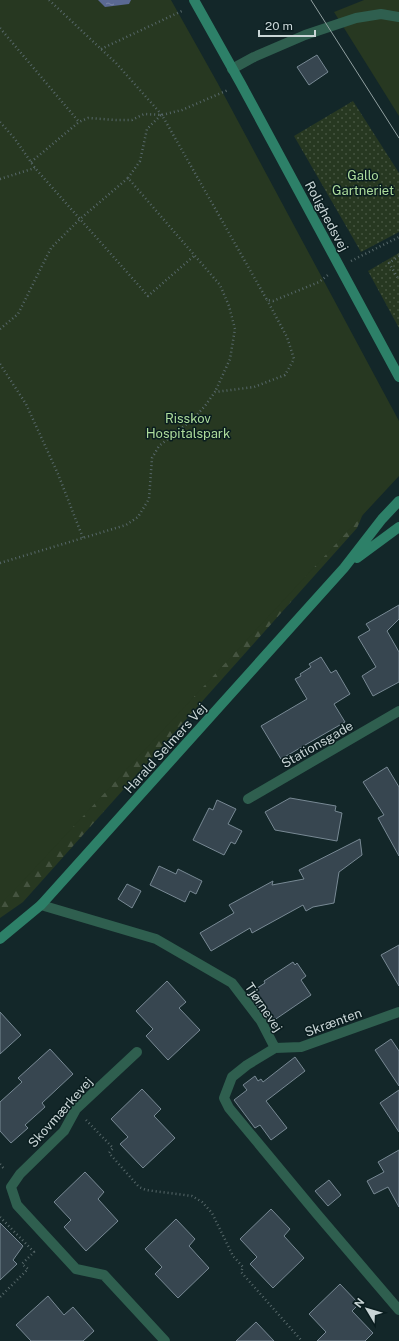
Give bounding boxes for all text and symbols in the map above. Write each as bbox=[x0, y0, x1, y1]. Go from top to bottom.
scale bar bbox=[259, 12, 315, 38]
text: 20 m bbox=[265, 19, 293, 33]
park label: Gallo Gartneriet bbox=[332, 168, 394, 198]
street label: Rolighedsvej bbox=[302, 179, 351, 254]
park label: Risskov Hospitalspark bbox=[146, 411, 230, 441]
street label: Harald Selmers Vej bbox=[121, 700, 210, 796]
street label: Stationsgade bbox=[279, 718, 356, 771]
street label: Tjørnevej bbox=[242, 980, 285, 1035]
street label: Skrænten bbox=[303, 1005, 364, 1040]
street label: Skovmærkevej bbox=[25, 1074, 96, 1150]
north arrow bbox=[347, 1289, 387, 1329]
text: N bbox=[352, 1296, 366, 1310]

